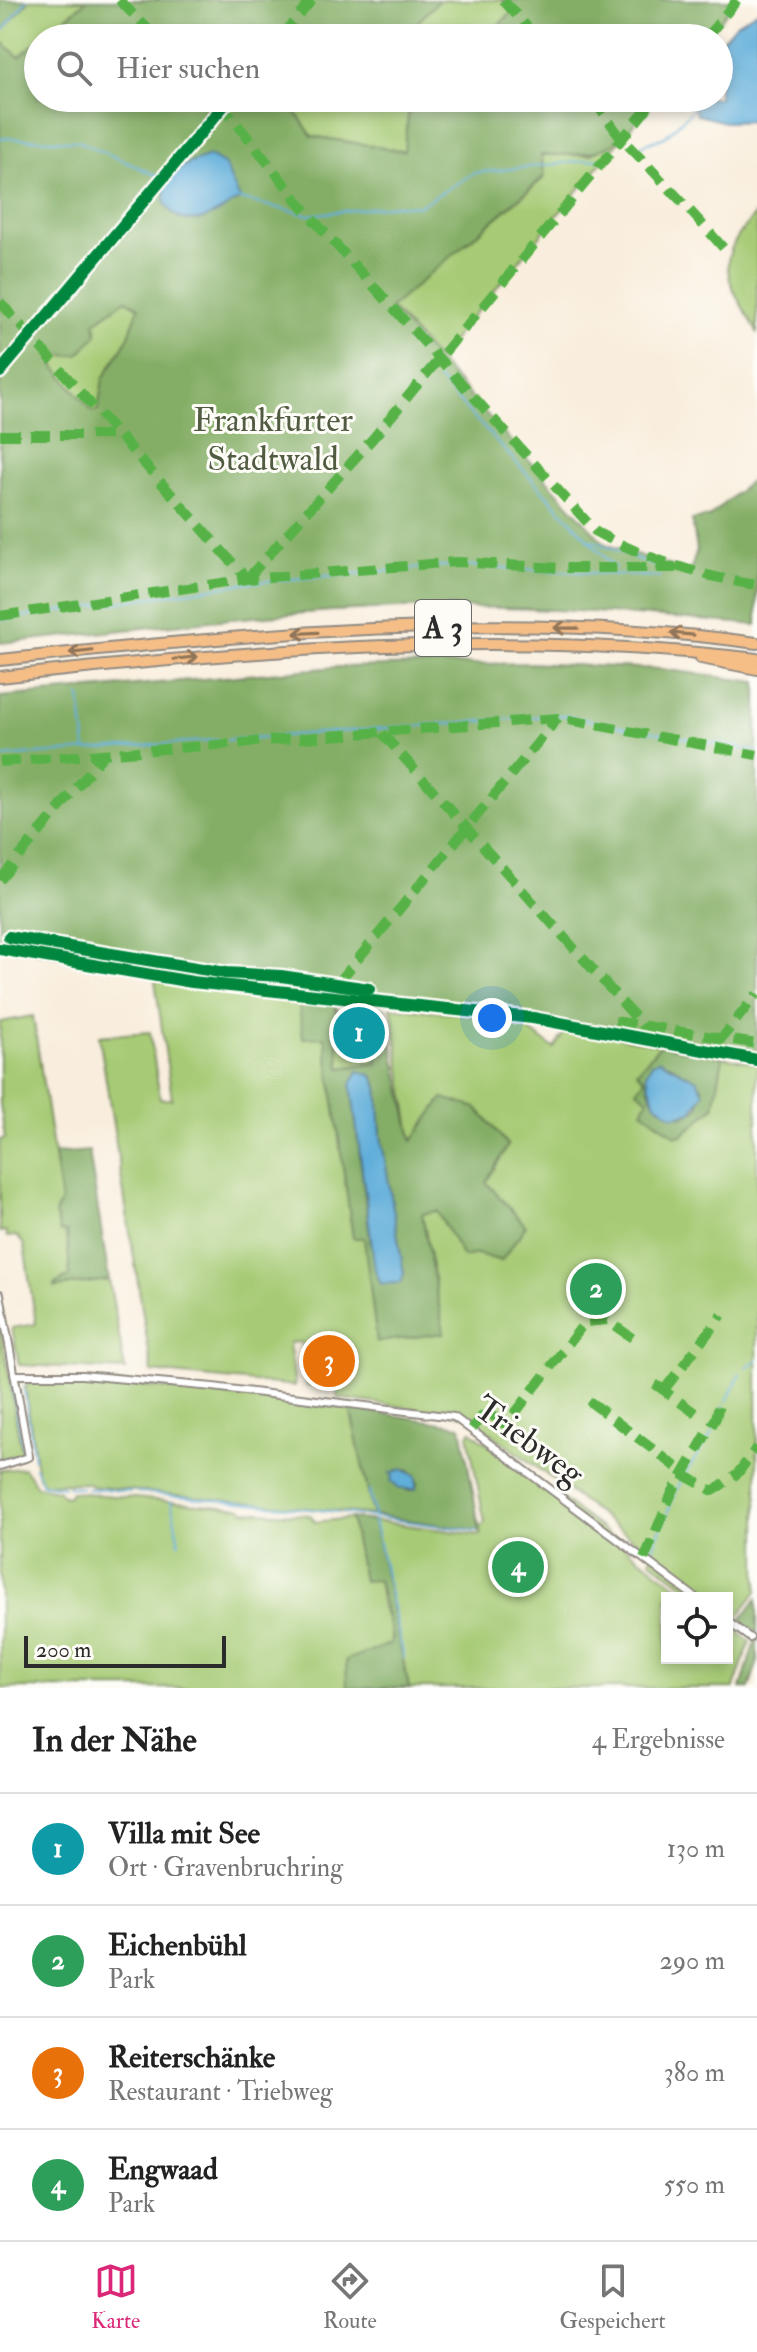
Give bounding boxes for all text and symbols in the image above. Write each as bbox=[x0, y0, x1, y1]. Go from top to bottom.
search box bbox=[24, 24, 733, 112]
icon: search bbox=[52, 46, 96, 90]
text: Hier suchen bbox=[116, 50, 260, 87]
park label: Frankfurter Stadtwald bbox=[193, 399, 353, 481]
road number: A 3 bbox=[415, 600, 471, 656]
one-way arrow bbox=[553, 620, 580, 635]
one-way arrow bbox=[293, 626, 320, 641]
one-way arrow bbox=[669, 626, 696, 641]
one-way arrow bbox=[68, 645, 95, 660]
one-way arrow bbox=[172, 650, 199, 665]
your location bbox=[472, 998, 512, 1038]
pin: 1 bbox=[333, 1003, 385, 1063]
pin: 2 bbox=[570, 1259, 622, 1319]
pin: 3 bbox=[303, 1331, 355, 1391]
street label: Triebweg bbox=[466, 1387, 593, 1496]
pin: 4 bbox=[492, 1537, 544, 1597]
map controls bbox=[661, 1592, 733, 1664]
button: locate bbox=[661, 1592, 733, 1664]
scale bar bbox=[24, 1632, 226, 1668]
text: 200 m bbox=[36, 1636, 91, 1664]
text: In der Nähe bbox=[32, 1719, 197, 1762]
text: 4 Ergebnisse bbox=[592, 1724, 725, 1756]
text: Villa mit See bbox=[108, 1815, 260, 1852]
text: 1 bbox=[53, 1833, 63, 1865]
text: 130 m bbox=[667, 1833, 725, 1865]
text: Ort · Gravenbruchring bbox=[108, 1852, 343, 1884]
text: Eichenbühl bbox=[108, 1927, 247, 1964]
text: 2 bbox=[51, 1945, 65, 1977]
text: 290 m bbox=[660, 1945, 725, 1977]
text: Park bbox=[108, 1964, 155, 1996]
text: Reiterschänke bbox=[108, 2039, 275, 2076]
text: 3 bbox=[53, 2057, 63, 2089]
text: 380 m bbox=[664, 2057, 725, 2089]
text: Restaurant · Triebweg bbox=[108, 2076, 333, 2108]
text: Engwaad bbox=[108, 2151, 218, 2188]
text: 4 bbox=[51, 2169, 65, 2201]
text: 550 m bbox=[663, 2169, 725, 2201]
text: Park bbox=[108, 2188, 155, 2220]
tab: Karte bbox=[91, 2259, 140, 2335]
tab: Route bbox=[323, 2259, 377, 2335]
tab: Gespeichert bbox=[559, 2259, 666, 2335]

